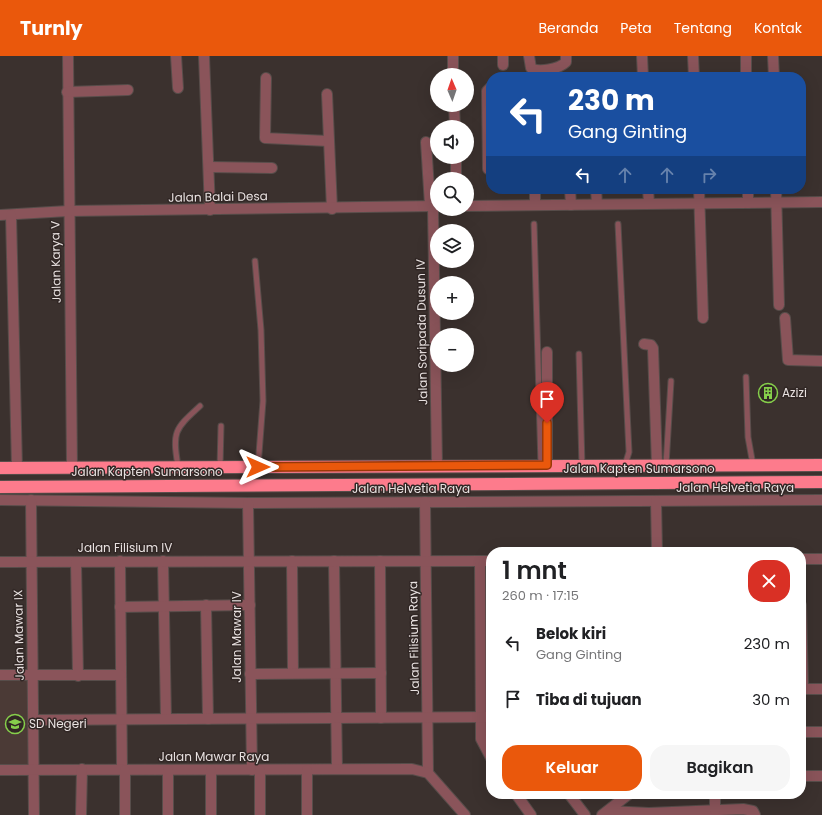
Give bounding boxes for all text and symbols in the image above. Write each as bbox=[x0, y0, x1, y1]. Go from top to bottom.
text: Turnly bbox=[20, 15, 83, 42]
text: Beranda bbox=[539, 18, 598, 38]
text: Peta bbox=[620, 18, 652, 38]
text: Tentang bbox=[674, 18, 732, 38]
text: Kontak bbox=[754, 18, 802, 38]
north arrow bbox=[430, 68, 474, 112]
map controls bbox=[430, 68, 474, 372]
text: 230 m bbox=[568, 81, 655, 120]
icon: left bbox=[502, 88, 554, 140]
text: Gang Ginting bbox=[568, 119, 687, 144]
button: sound bbox=[430, 120, 474, 164]
icon: left bbox=[572, 164, 594, 186]
icon: ahead bbox=[614, 164, 636, 186]
icon: ahead bbox=[656, 164, 678, 186]
icon: right bbox=[698, 164, 720, 186]
button: search bbox=[430, 172, 474, 216]
street label: Jalan Balai Desa bbox=[168, 187, 268, 206]
street label: Jalan Karya V bbox=[46, 221, 65, 303]
button: layers bbox=[430, 224, 474, 268]
street label: Jalan Soripada Dusun IV bbox=[412, 259, 431, 405]
button: + bbox=[430, 276, 474, 320]
button: − bbox=[430, 328, 474, 372]
pin bbox=[530, 382, 564, 423]
building icon: Azizi bbox=[757, 382, 779, 404]
place label: Azizi bbox=[782, 384, 807, 401]
icon: arrive bbox=[536, 388, 558, 410]
position arrow bbox=[237, 446, 279, 488]
street label: Jalan Kapten Sumarsono bbox=[563, 460, 715, 477]
street label: Jalan Kapten Sumarsono bbox=[71, 463, 223, 480]
street label: Jalan Helvetia Raya bbox=[676, 479, 794, 496]
street label: Jalan Helvetia Raya bbox=[352, 480, 470, 497]
street label: Jalan Filisium IV bbox=[78, 539, 172, 556]
text: 1 mnt bbox=[502, 554, 567, 587]
button: close bbox=[748, 560, 790, 602]
street label: Jalan Filisium Raya bbox=[404, 581, 423, 695]
text: 260 m · 17:15 bbox=[502, 586, 579, 605]
street label: Jalan Mawar IX bbox=[9, 589, 28, 681]
street label: Jalan Mawar IV bbox=[228, 591, 245, 683]
text: Belok kiri bbox=[536, 623, 606, 644]
icon: left bbox=[502, 632, 524, 654]
text: 230 m bbox=[744, 633, 790, 654]
text: Gang Ginting bbox=[536, 645, 622, 664]
icon: arrive bbox=[502, 688, 524, 710]
text: Tiba di tujuan bbox=[536, 689, 642, 710]
text: 30 m bbox=[752, 689, 790, 710]
school or university icon: SD Negeri bbox=[4, 713, 26, 735]
place label: SD Negeri bbox=[29, 715, 87, 732]
button: Keluar bbox=[502, 745, 642, 791]
button: Bagikan bbox=[650, 745, 790, 791]
street label: Jalan Mawar Raya bbox=[159, 748, 269, 765]

